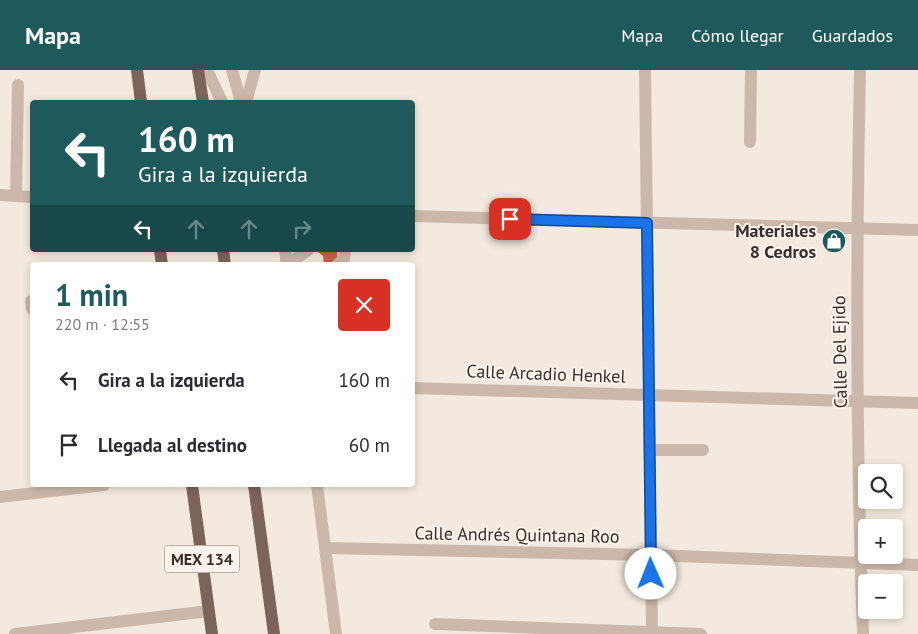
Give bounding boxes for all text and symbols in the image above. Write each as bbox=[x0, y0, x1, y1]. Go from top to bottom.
text: Mapa bbox=[25, 20, 81, 51]
text: Mapa bbox=[621, 24, 663, 47]
text: Cómo llegar bbox=[691, 24, 784, 47]
text: Guardados bbox=[812, 24, 893, 47]
text: 160 m bbox=[138, 116, 235, 162]
icon: left bbox=[55, 120, 120, 185]
text: Gira a la izquierda bbox=[138, 160, 308, 188]
pin bbox=[489, 198, 531, 240]
icon: arrive bbox=[496, 205, 524, 233]
icon: left bbox=[129, 215, 157, 243]
icon: ahead bbox=[182, 215, 210, 243]
icon: ahead bbox=[235, 215, 263, 243]
icon: right bbox=[288, 215, 316, 243]
place label: Materiales 8 Cedros bbox=[735, 219, 816, 263]
shop icon: Materiales 8 Cedros bbox=[821, 228, 847, 254]
text: 1 min bbox=[55, 275, 128, 314]
button: close bbox=[338, 279, 390, 331]
street label: Calle Del Ejido bbox=[827, 295, 852, 409]
text: 220 m · 12:55 bbox=[55, 314, 150, 334]
street label: Calle Arcadio Henkel bbox=[466, 359, 627, 388]
icon: left bbox=[55, 366, 83, 394]
text: Gira a la izquierda bbox=[98, 368, 245, 392]
text: 160 m bbox=[338, 368, 390, 392]
icon: arrive bbox=[55, 431, 83, 459]
text: Llegada al destino bbox=[98, 433, 247, 457]
text: 60 m bbox=[349, 433, 390, 457]
map controls bbox=[858, 464, 903, 619]
button: search bbox=[858, 464, 903, 509]
button: + bbox=[858, 519, 903, 564]
street label: Calle Andrés Quintana Roo bbox=[414, 521, 620, 548]
road number: MEX 134 bbox=[164, 546, 240, 572]
position arrow bbox=[624, 547, 676, 599]
button: − bbox=[858, 574, 903, 619]

